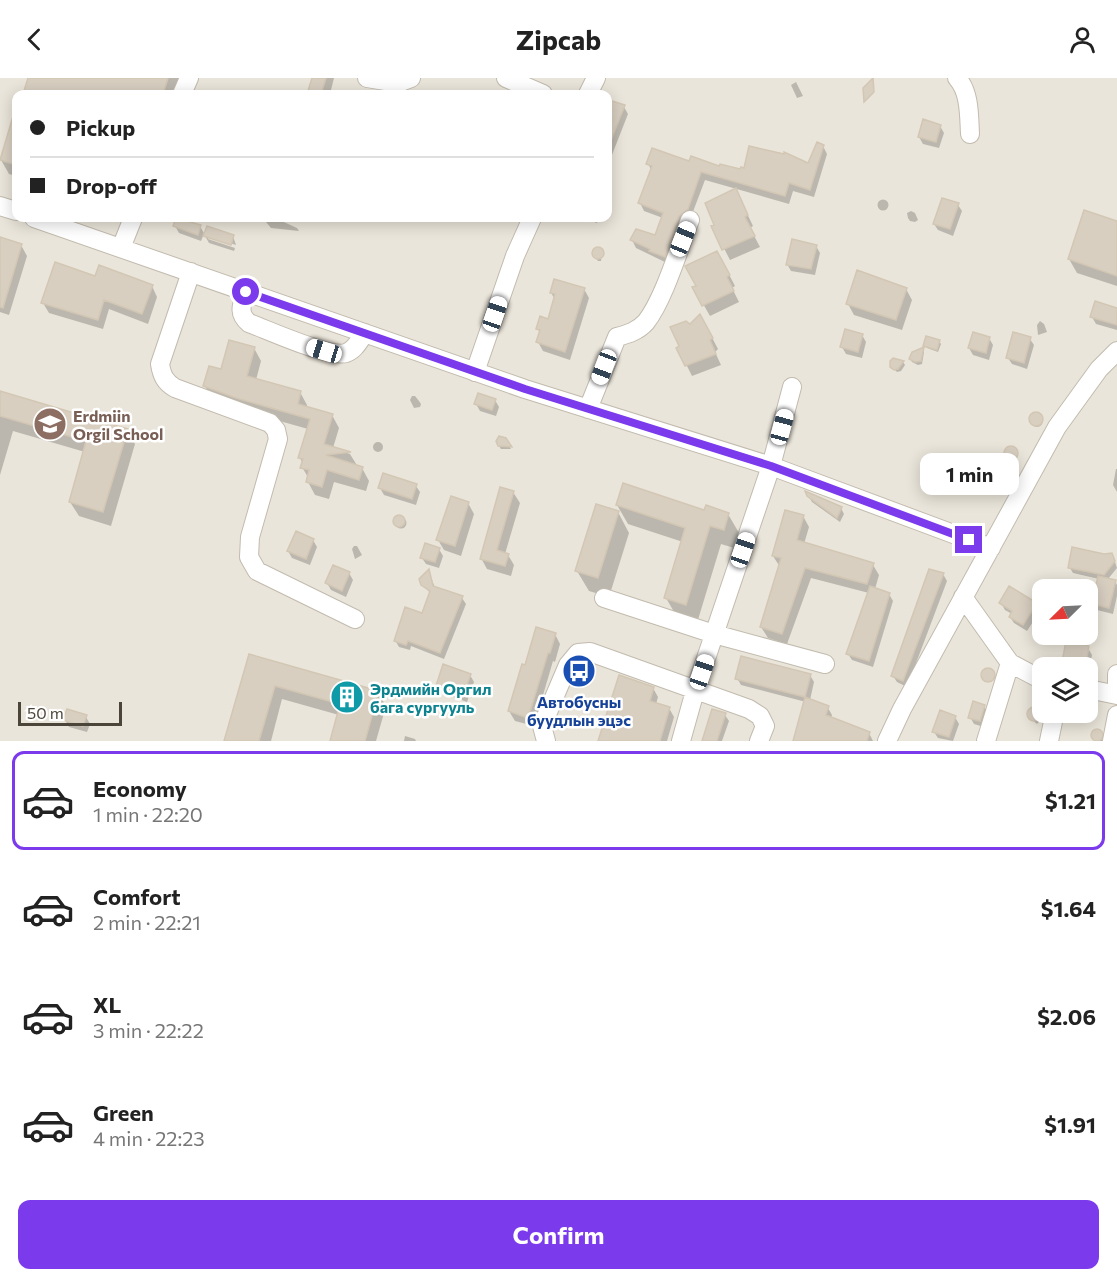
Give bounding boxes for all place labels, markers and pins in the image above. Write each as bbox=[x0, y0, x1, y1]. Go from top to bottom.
school or university icon: Erdmiin Orgil School bbox=[32, 406, 68, 442]
place label: Erdmiin Orgil School bbox=[73, 406, 163, 443]
bus stop icon: Автобусны буудлын эцэс bbox=[561, 653, 597, 689]
building icon: Эрдмийн Оргил бага сургууль bbox=[329, 679, 365, 715]
place label: Эрдмийн Оргил бага сургууль bbox=[370, 679, 491, 716]
place label: Автобусны буудлын эцэс bbox=[527, 692, 631, 729]

